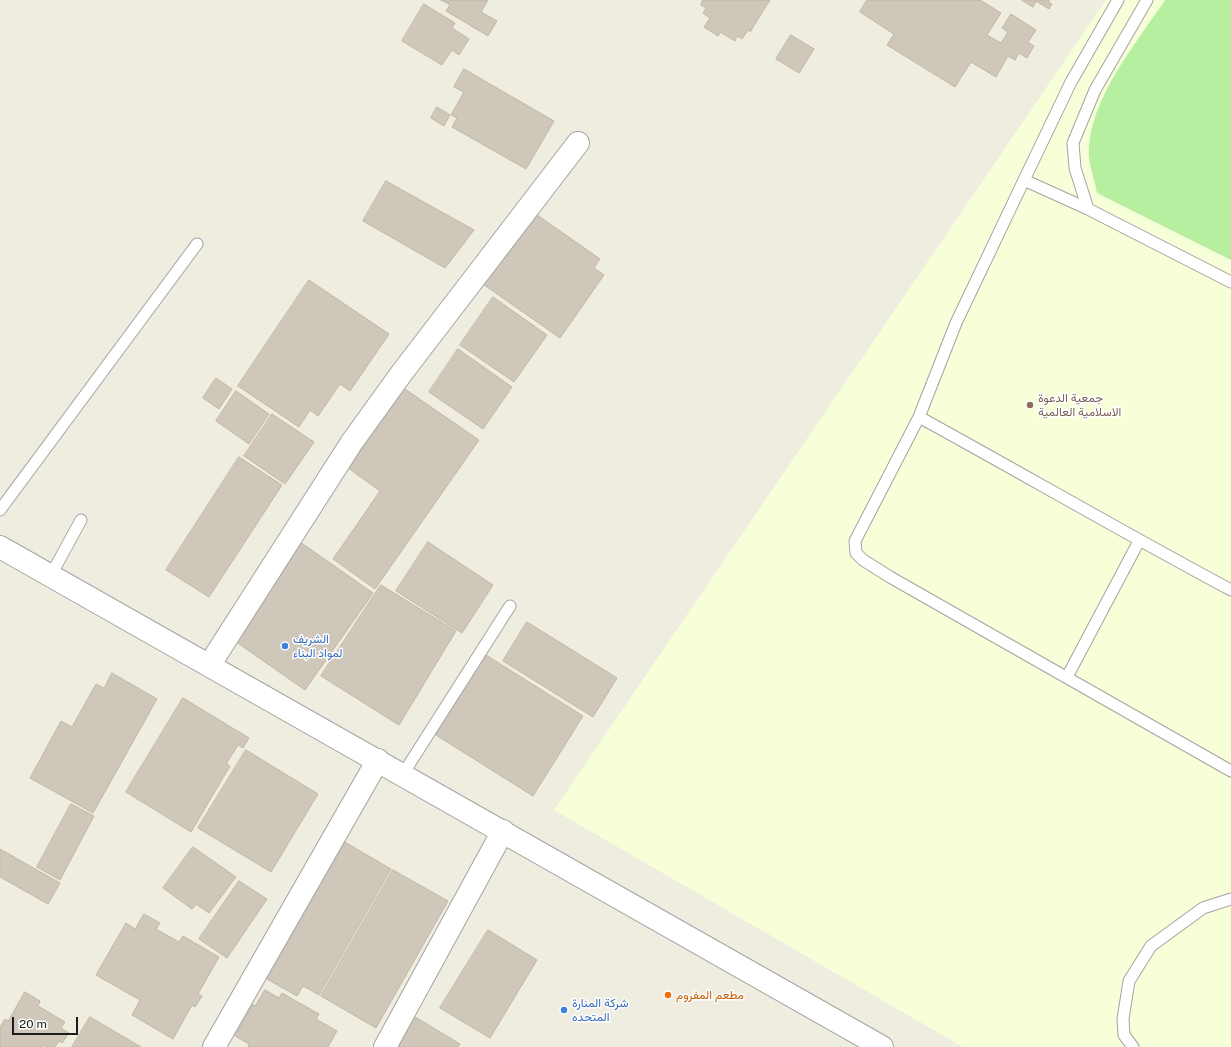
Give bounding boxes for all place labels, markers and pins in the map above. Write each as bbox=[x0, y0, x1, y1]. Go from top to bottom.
place label: جمعية الدعوة الاسلامية العالمية bbox=[1038, 391, 1121, 419]
marker: جمعية الدعوة الاسلامية العالمية bbox=[1025, 400, 1035, 410]
place label: الشريف لمواد البناء bbox=[293, 632, 343, 660]
marker: الشريف لمواد البناء bbox=[280, 641, 290, 651]
place label: مطعم المفروم bbox=[676, 988, 744, 1002]
marker: مطعم المفروم bbox=[663, 990, 673, 1000]
place label: شركة المنارة المتحده bbox=[572, 996, 629, 1024]
marker: شركة المنارة المتحده bbox=[559, 1005, 569, 1015]

